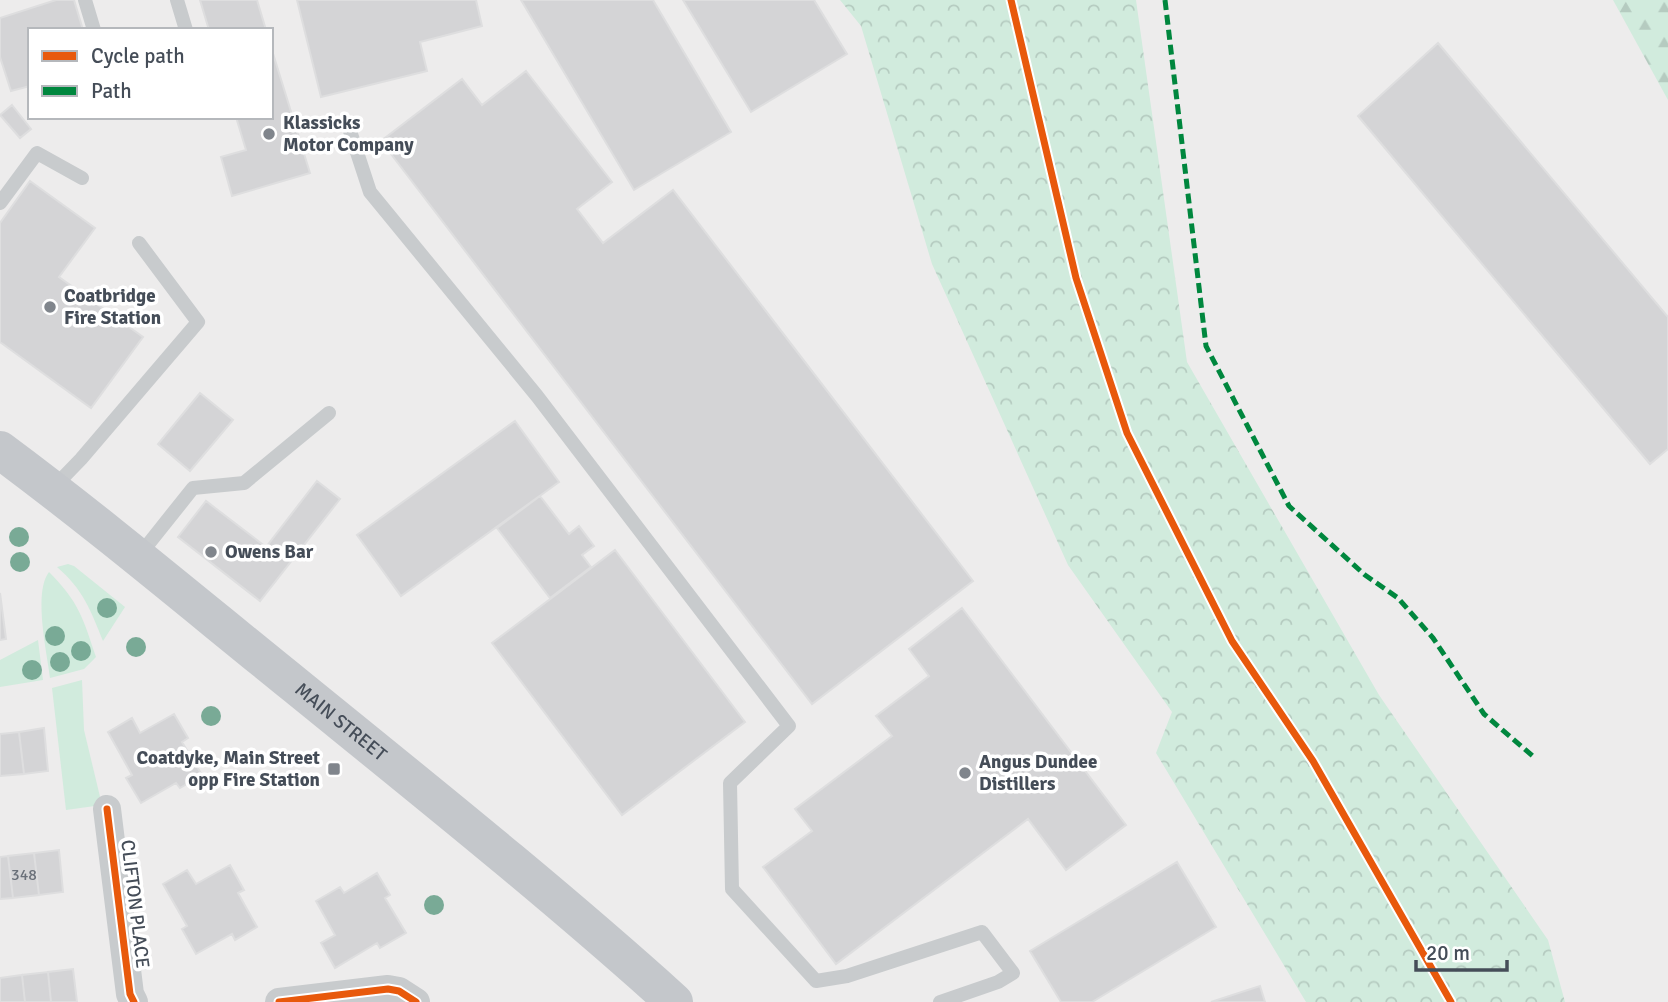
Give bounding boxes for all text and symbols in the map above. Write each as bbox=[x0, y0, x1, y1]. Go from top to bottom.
legend bbox=[28, 28, 273, 119]
text: Cycle path bbox=[91, 43, 185, 69]
text: Path bbox=[91, 78, 132, 104]
place label: Klassicks Motor Company bbox=[283, 111, 414, 157]
marker: Klassicks Motor Company bbox=[261, 126, 277, 142]
place label: Coatbridge Fire Station bbox=[64, 284, 161, 330]
marker: Coatbridge Fire Station bbox=[42, 299, 58, 315]
place label: Owens Bar bbox=[225, 540, 314, 564]
marker: Owens Bar bbox=[203, 544, 219, 560]
street label: MAIN STREET bbox=[290, 678, 392, 767]
place label: Coatdyke, Main Street opp Fire Station bbox=[137, 746, 320, 792]
place label: Angus Dundee Distillers bbox=[979, 750, 1097, 796]
marker: Coatdyke, Main Street opp Fire Station bbox=[326, 761, 342, 777]
marker: Angus Dundee Distillers bbox=[957, 765, 973, 781]
street label: CLIFTON PLACE bbox=[115, 838, 155, 970]
house number: 348 bbox=[11, 865, 37, 885]
scale bar bbox=[1416, 928, 1507, 972]
text: 20 m bbox=[1426, 940, 1470, 966]

